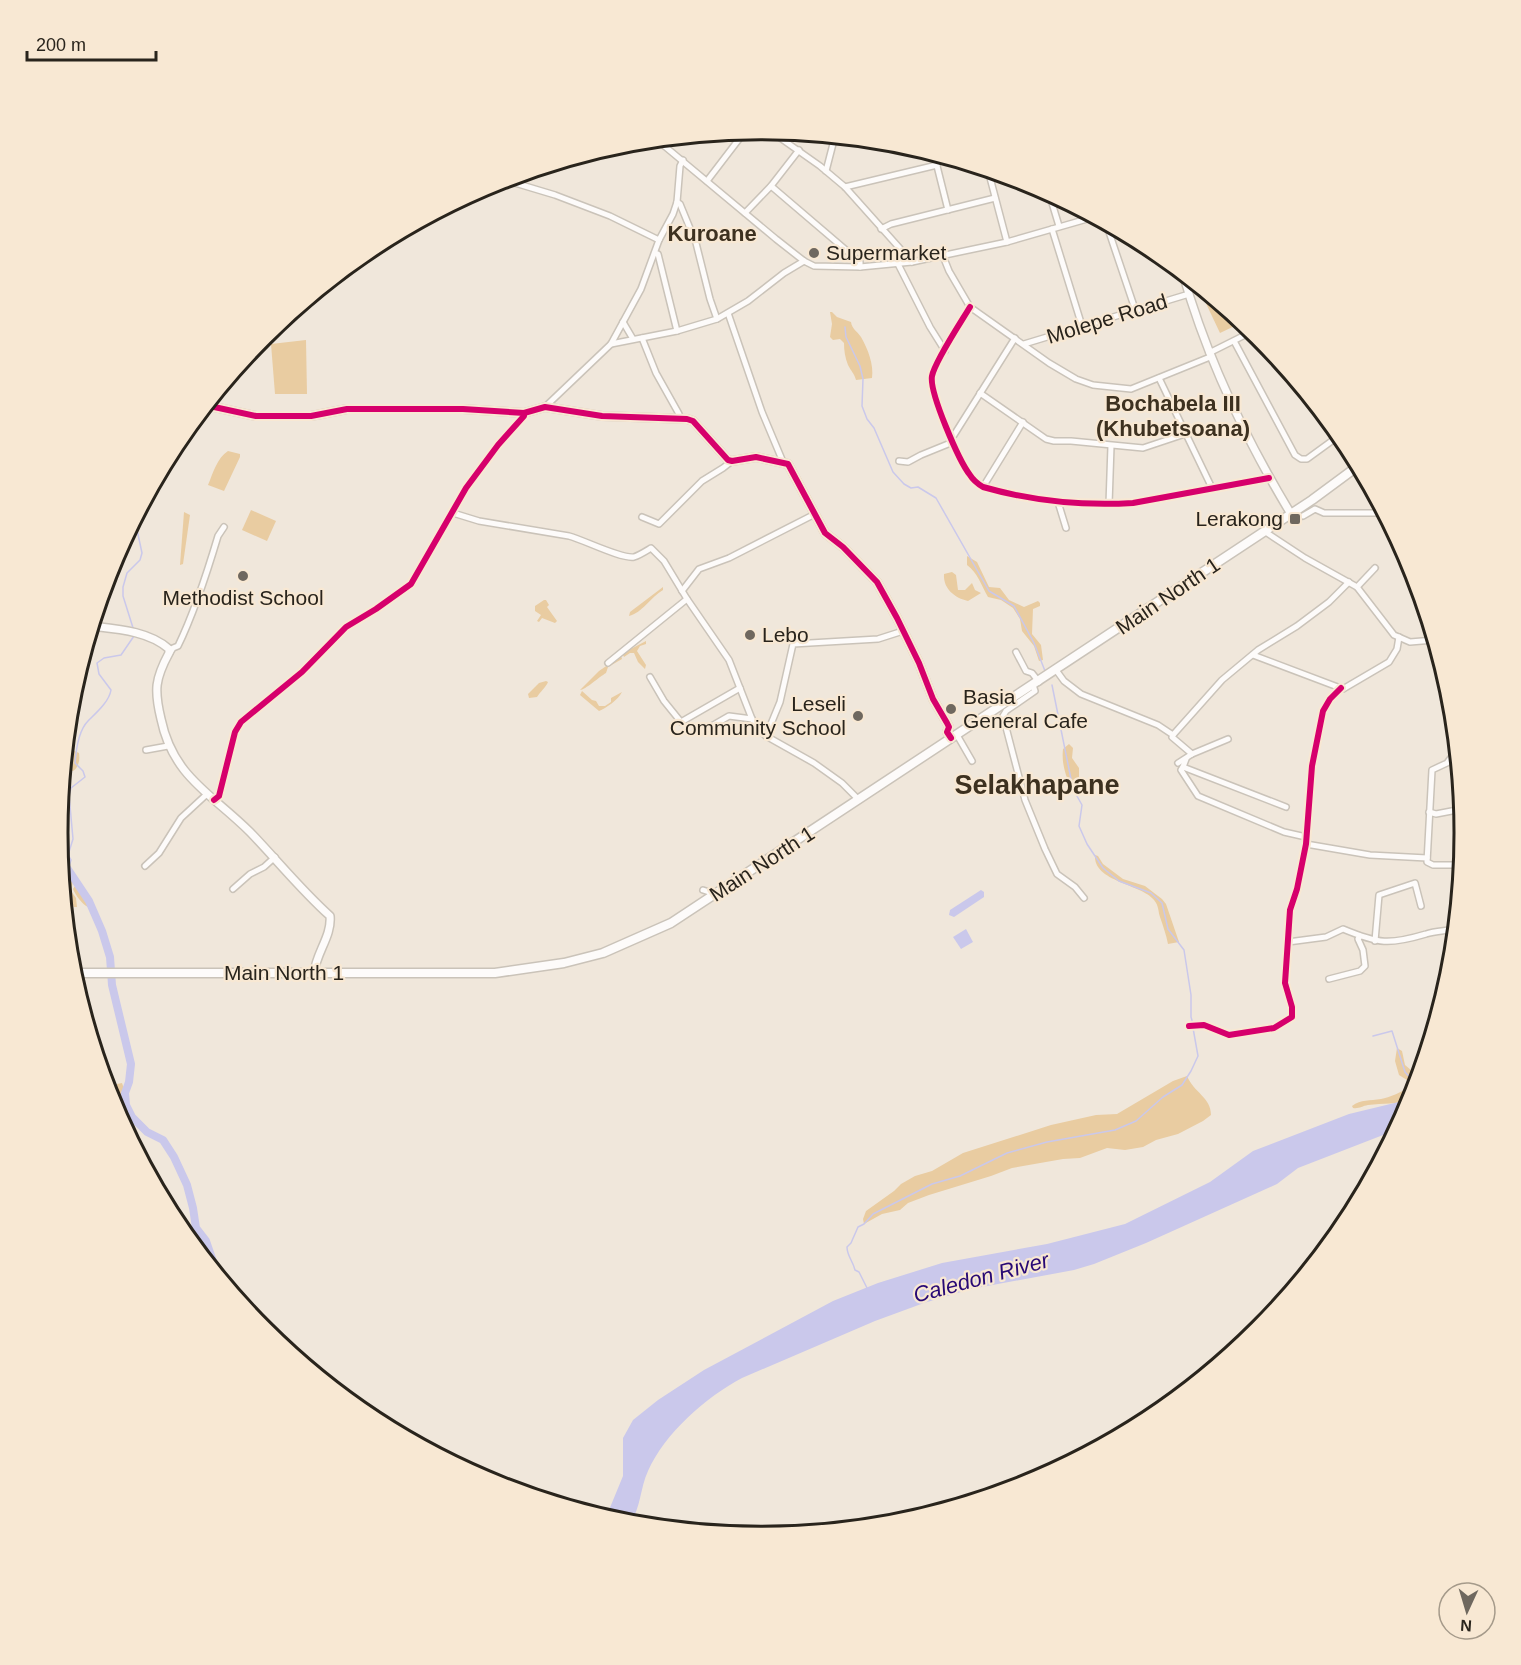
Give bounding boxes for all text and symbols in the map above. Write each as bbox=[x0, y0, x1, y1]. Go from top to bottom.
scale bar bbox=[27, 24, 156, 62]
text: 200 m bbox=[36, 35, 86, 55]
district label: Kuroane bbox=[667, 221, 757, 246]
place label: Supermarket bbox=[826, 241, 946, 264]
marker: Supermarket bbox=[807, 246, 821, 260]
street label: Molepe Road bbox=[1044, 289, 1170, 348]
district label: Bochabela III (Khubetsoana) bbox=[1096, 391, 1250, 441]
place label: Lerakong bbox=[1195, 507, 1283, 530]
marker: Lerakong bbox=[1288, 512, 1302, 526]
street label: Main North 1 bbox=[1111, 552, 1224, 639]
marker: Methodist School bbox=[236, 569, 250, 583]
place label: Methodist School bbox=[162, 586, 324, 609]
place label: Lebo bbox=[762, 623, 809, 646]
marker: Lebo bbox=[743, 628, 757, 642]
place label: Basia General Cafe bbox=[963, 685, 1088, 732]
place label: Leseli Community School bbox=[670, 692, 846, 739]
marker: Basia General Cafe bbox=[944, 702, 958, 716]
marker: Leseli Community School bbox=[851, 709, 865, 723]
district label: Selakhapane bbox=[954, 770, 1120, 800]
street label: Main North 1 bbox=[705, 821, 818, 906]
street label: Main North 1 bbox=[224, 961, 344, 984]
water label: Caledon River bbox=[911, 1247, 1053, 1308]
north arrow bbox=[1437, 1581, 1497, 1641]
text: N bbox=[1460, 1617, 1472, 1634]

